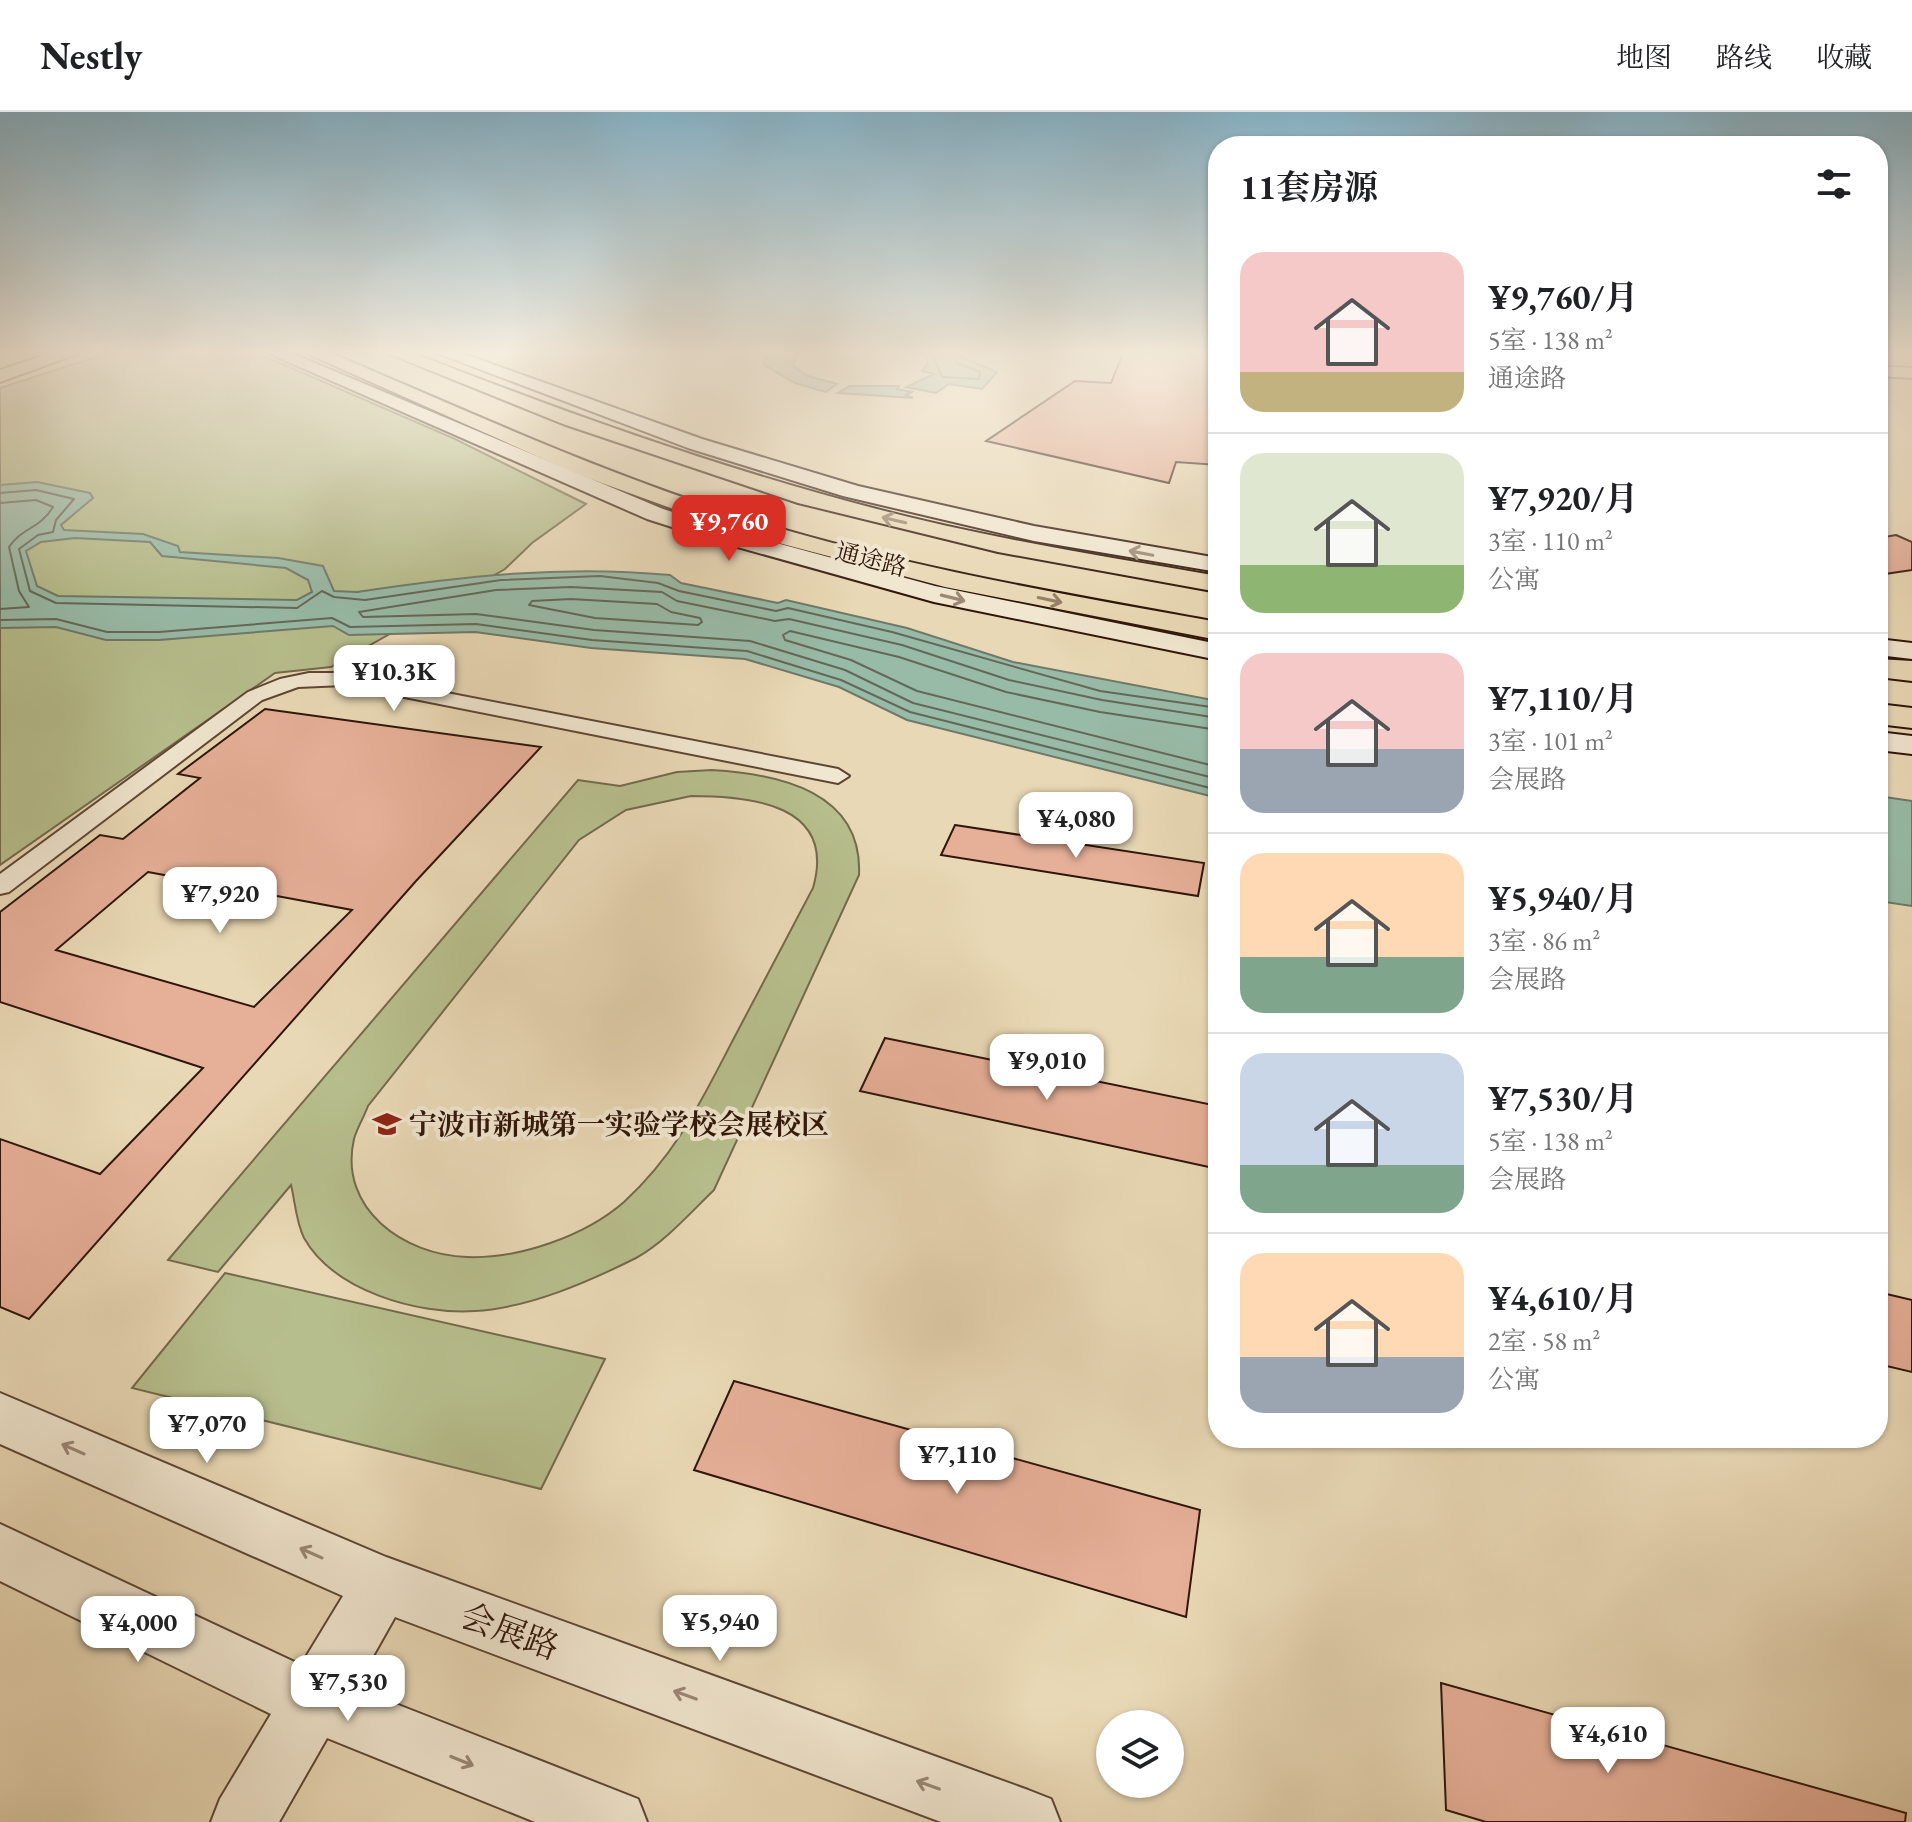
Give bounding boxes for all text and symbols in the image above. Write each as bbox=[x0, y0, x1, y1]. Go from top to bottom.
text: Nestly bbox=[40, 31, 142, 80]
text: 地图 bbox=[1616, 39, 1672, 75]
text: 路线 bbox=[1716, 39, 1772, 75]
text: 收藏 bbox=[1816, 39, 1872, 75]
icon: filters bbox=[1812, 162, 1856, 206]
text: 11套房源 bbox=[1240, 165, 1378, 209]
text: ¥9,760/月 bbox=[1488, 275, 1638, 319]
icon: home bbox=[1304, 284, 1400, 380]
text: 5室 · 138 m² bbox=[1488, 323, 1613, 357]
text: 通途路 bbox=[1488, 361, 1566, 395]
text: ¥7,920/月 bbox=[1488, 476, 1638, 520]
icon: home bbox=[1304, 485, 1400, 581]
pin: ¥9,760 bbox=[664, 495, 794, 563]
text: ¥9,760 bbox=[690, 504, 768, 538]
one-way arrow bbox=[882, 512, 908, 527]
text: 3室 · 110 m² bbox=[1488, 524, 1613, 558]
street label: 通途路 bbox=[832, 535, 910, 583]
one-way arrow bbox=[1129, 544, 1154, 559]
text: 公寓 bbox=[1488, 562, 1540, 596]
one-way arrow bbox=[940, 591, 966, 606]
one-way arrow bbox=[1037, 593, 1062, 608]
pin: ¥10.3K bbox=[329, 645, 459, 713]
text: ¥10.3K bbox=[352, 654, 436, 688]
text: ¥7,110/月 bbox=[1488, 676, 1638, 720]
icon: home bbox=[1304, 685, 1400, 781]
text: 3室 · 101 m² bbox=[1488, 724, 1613, 758]
text: 会展路 bbox=[1488, 762, 1566, 796]
pin: ¥4,080 bbox=[1011, 792, 1141, 860]
text: ¥4,080 bbox=[1037, 801, 1115, 835]
pin: ¥7,920 bbox=[155, 867, 285, 935]
text: ¥7,920 bbox=[181, 876, 259, 910]
text: ¥5,940/月 bbox=[1488, 876, 1638, 920]
icon: home bbox=[1304, 885, 1400, 981]
text: 3室 · 86 m² bbox=[1488, 924, 1600, 958]
text: 会展路 bbox=[1488, 962, 1566, 996]
pin: ¥9,010 bbox=[982, 1034, 1112, 1102]
text: ¥9,010 bbox=[1008, 1043, 1086, 1077]
text: ¥7,530/月 bbox=[1488, 1076, 1638, 1120]
icon: home bbox=[1304, 1085, 1400, 1181]
place label: 宁波市新城第一实验学校会展校区 bbox=[409, 1106, 829, 1142]
school or university icon: 宁波市新城第一实验学校会展校区 bbox=[372, 1109, 402, 1139]
text: 5室 · 138 m² bbox=[1488, 1124, 1613, 1158]
text: 会展路 bbox=[1488, 1162, 1566, 1196]
text: ¥4,610/月 bbox=[1488, 1276, 1638, 1320]
icon: home bbox=[1304, 1285, 1400, 1381]
text: 2室 · 58 m² bbox=[1488, 1324, 1600, 1358]
text: 公寓 bbox=[1488, 1362, 1540, 1396]
pin: ¥7,070 bbox=[142, 1397, 272, 1465]
text: ¥7,070 bbox=[168, 1406, 246, 1440]
pin: ¥7,110 bbox=[892, 1428, 1022, 1496]
text: ¥7,110 bbox=[918, 1437, 996, 1471]
one-way arrow bbox=[61, 1441, 85, 1456]
one-way arrow bbox=[299, 1544, 324, 1559]
street label: 会展路 bbox=[455, 1593, 565, 1669]
pin: ¥5,940 bbox=[655, 1595, 785, 1663]
pin: ¥4,000 bbox=[73, 1596, 203, 1664]
text: ¥5,940 bbox=[681, 1604, 759, 1638]
text: ¥4,000 bbox=[99, 1605, 177, 1639]
pin: ¥7,530 bbox=[283, 1655, 413, 1723]
text: ¥7,530 bbox=[309, 1664, 387, 1698]
one-way arrow bbox=[672, 1687, 697, 1702]
pin: ¥4,610 bbox=[1543, 1707, 1673, 1775]
map controls bbox=[1096, 1710, 1184, 1798]
button: layers bbox=[1096, 1710, 1184, 1798]
text: ¥4,610 bbox=[1569, 1716, 1647, 1750]
one-way arrow bbox=[449, 1755, 474, 1769]
one-way arrow bbox=[917, 1777, 941, 1791]

